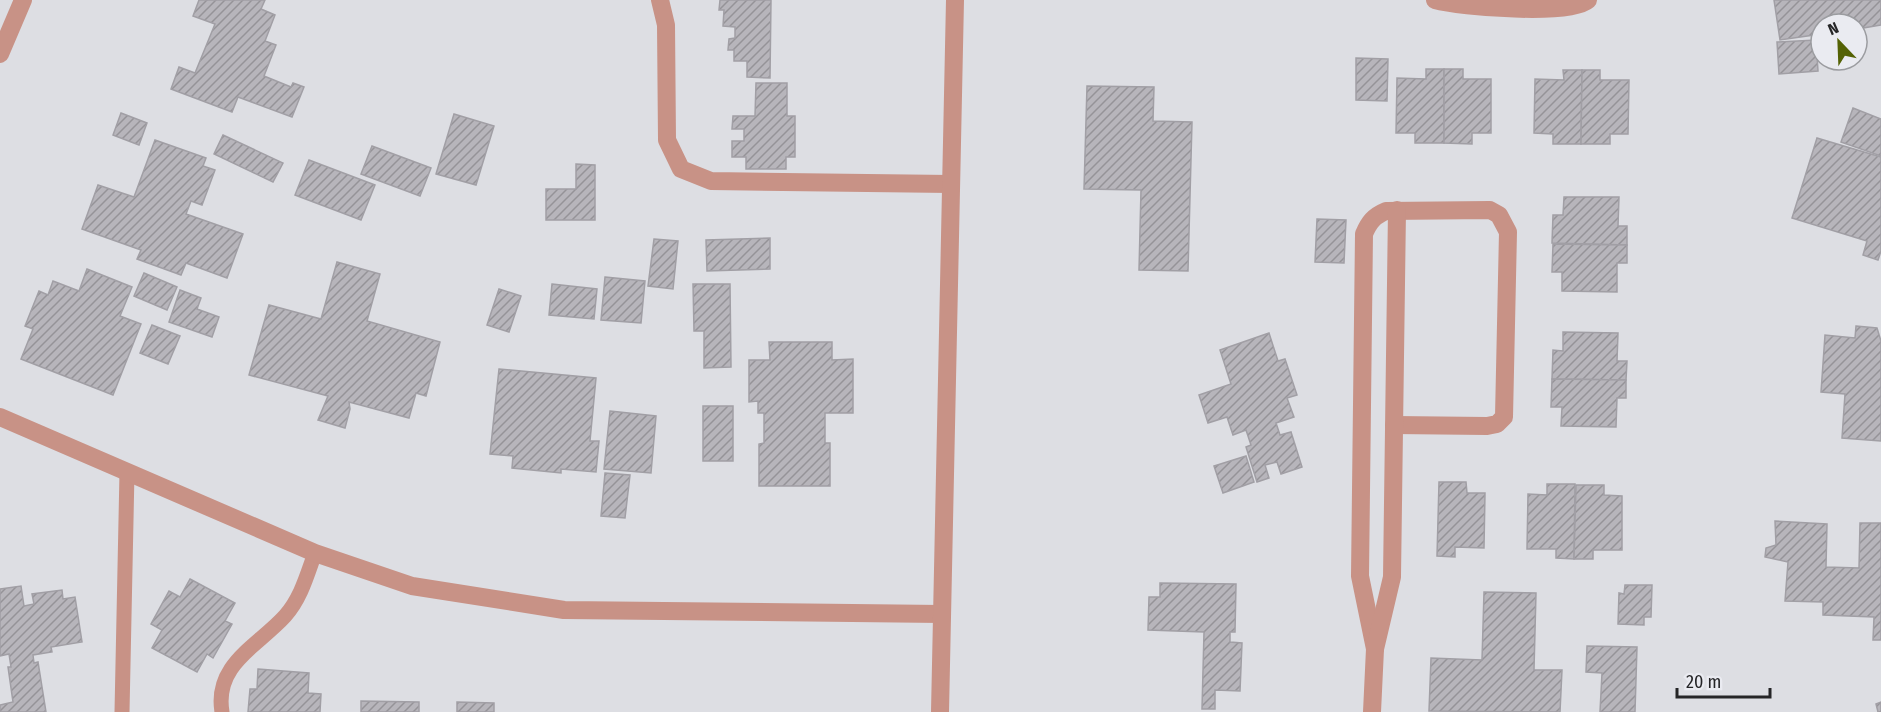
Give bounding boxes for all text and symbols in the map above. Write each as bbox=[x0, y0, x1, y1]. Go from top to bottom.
north arrow bbox=[1809, 12, 1869, 72]
text: N bbox=[1825, 18, 1841, 39]
scale bar bbox=[1677, 661, 1770, 699]
text: 20 m bbox=[1686, 671, 1721, 693]

